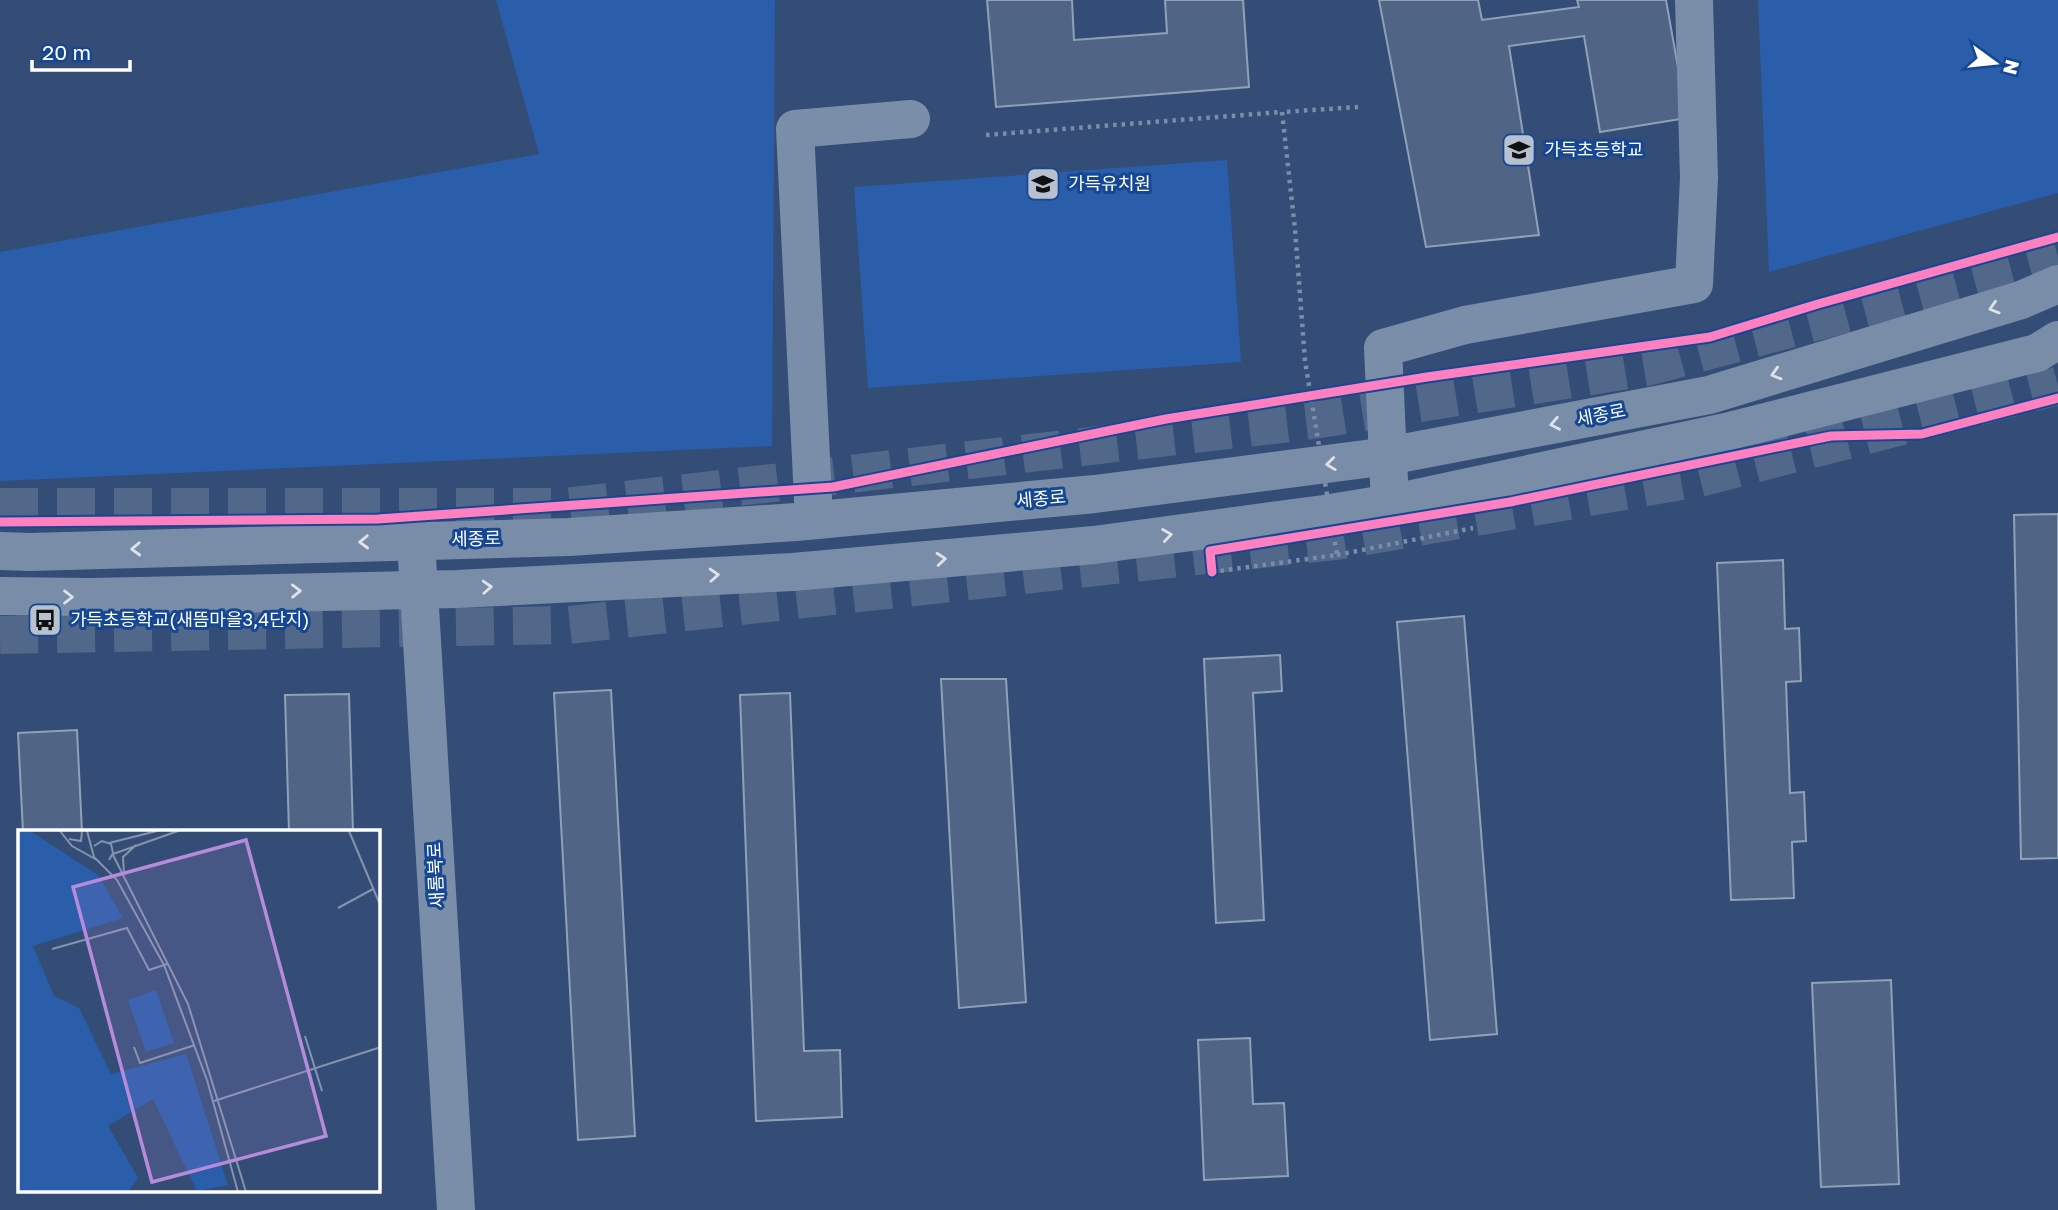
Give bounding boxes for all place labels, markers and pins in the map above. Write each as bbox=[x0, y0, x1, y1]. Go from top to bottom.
school or university icon: 가득초등학교 bbox=[1500, 131, 1538, 169]
place label: 가득초등학교 bbox=[1544, 138, 1643, 160]
school or university icon: 가득유치원 bbox=[1024, 165, 1062, 203]
place label: 가득유치원 bbox=[1068, 172, 1151, 194]
bus stop icon: 가득초등학교(새뜸마을3,4단지) bbox=[26, 601, 64, 639]
place label: 가득초등학교(새뜸마을3,4단지) bbox=[70, 608, 309, 630]

